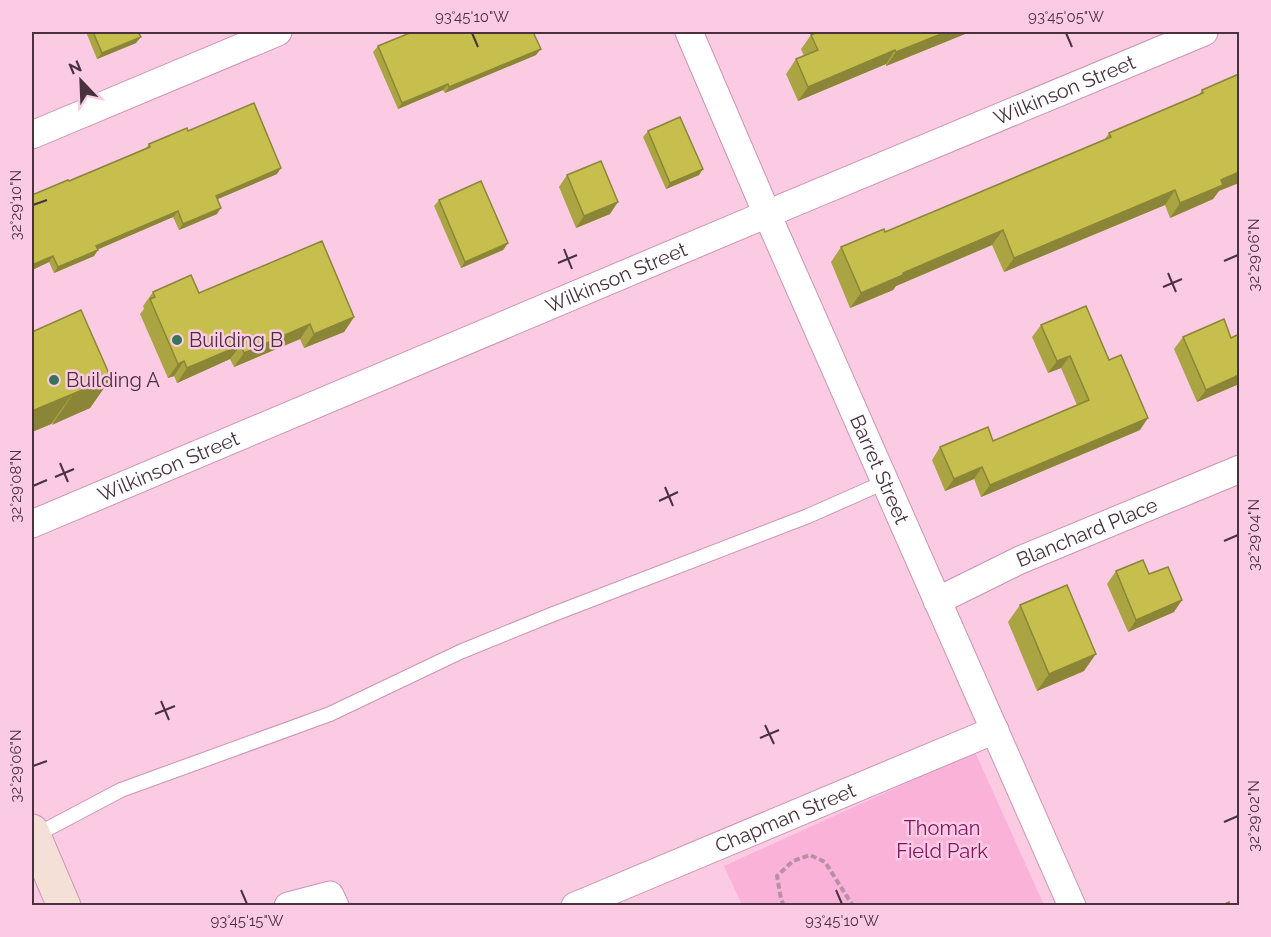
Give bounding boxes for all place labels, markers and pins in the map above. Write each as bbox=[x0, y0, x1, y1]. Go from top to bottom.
place label: Building B bbox=[189, 328, 283, 352]
marker: Building B bbox=[170, 333, 184, 347]
place label: Building A bbox=[66, 368, 160, 392]
marker: Building A bbox=[47, 373, 61, 387]

